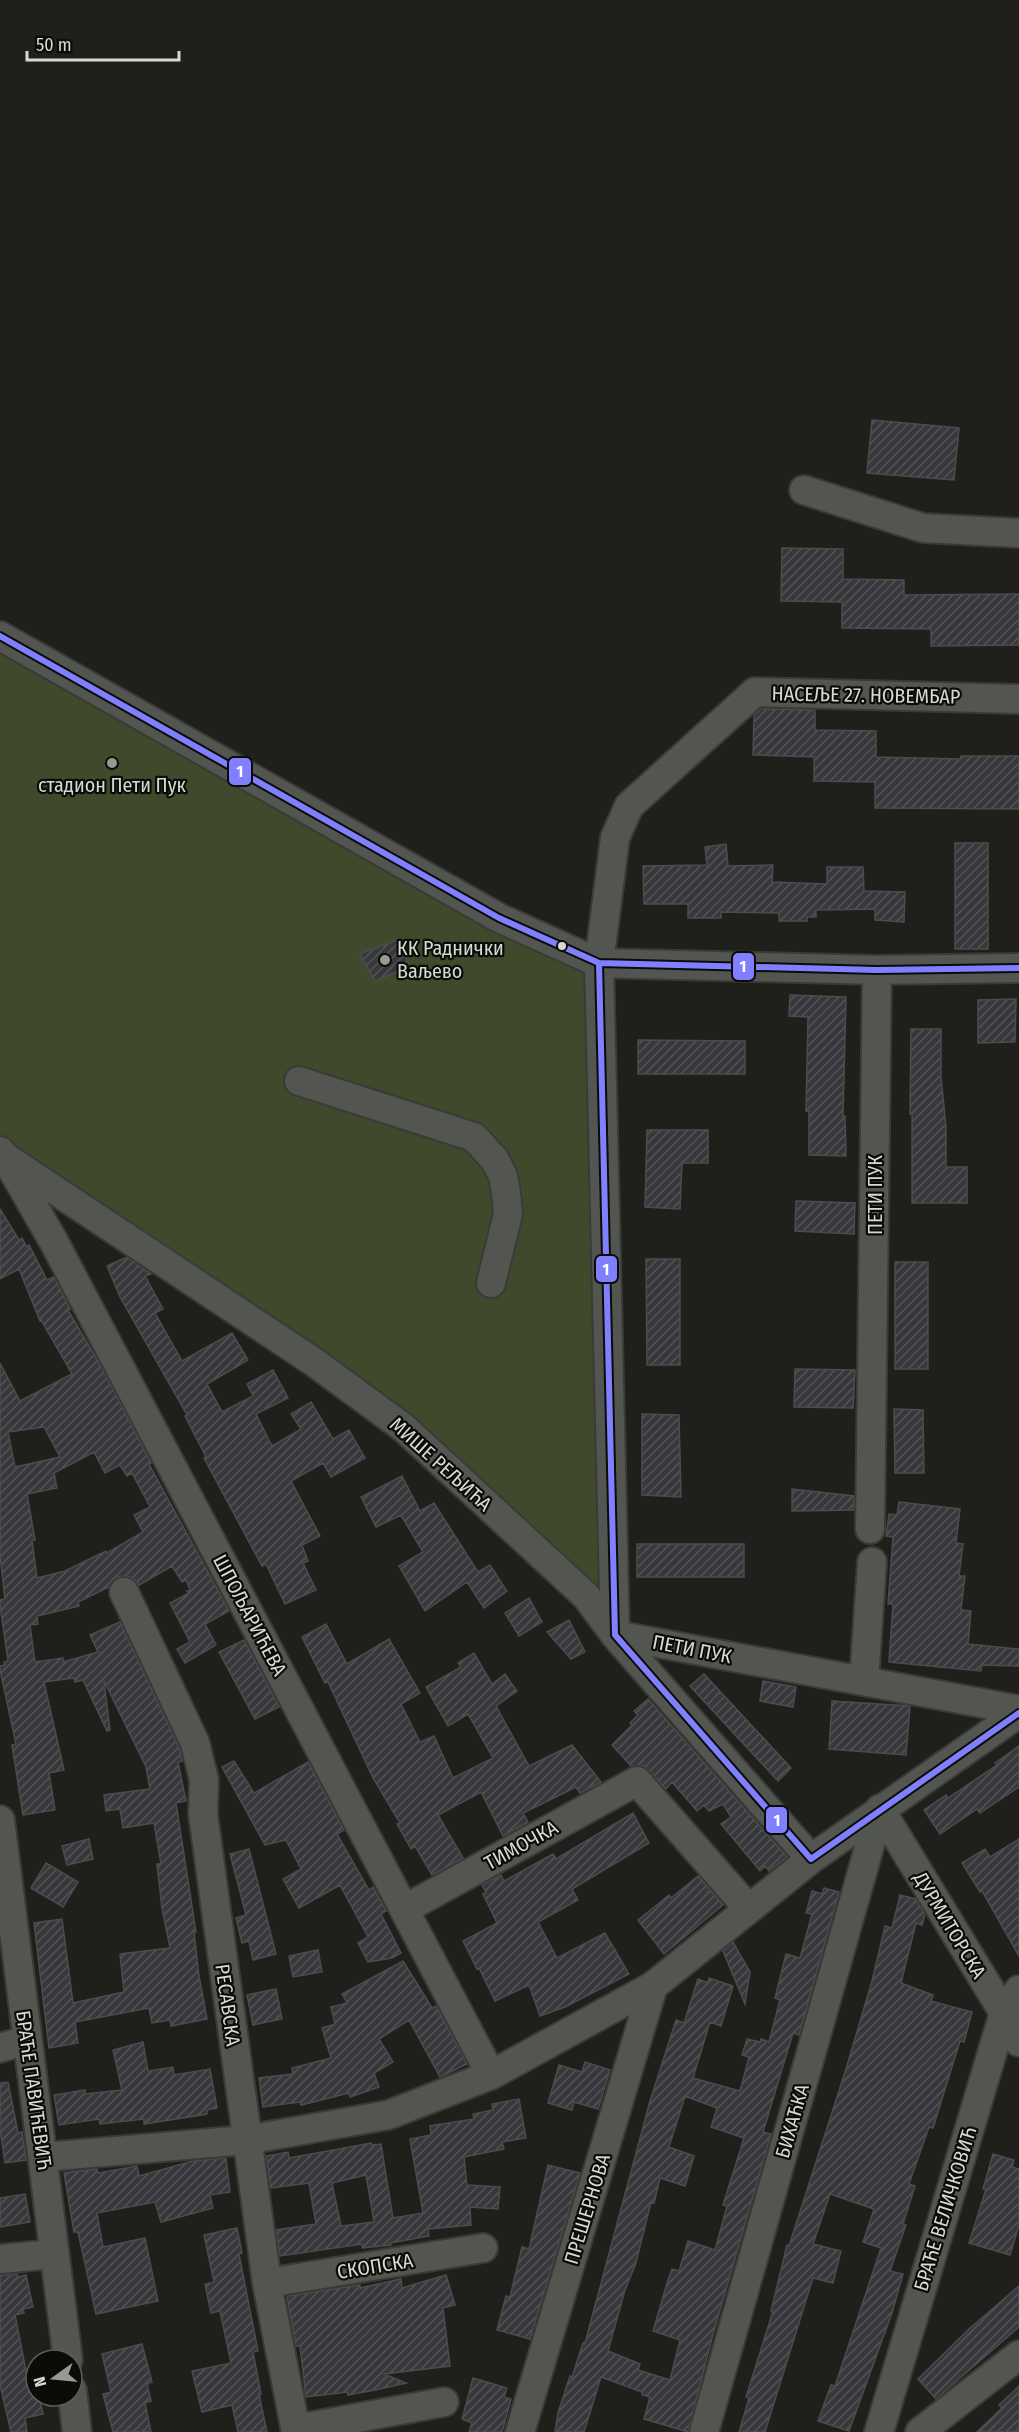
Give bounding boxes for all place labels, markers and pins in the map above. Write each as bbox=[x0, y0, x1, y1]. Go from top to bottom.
marker: стадион Пети Пук bbox=[105, 756, 119, 770]
place label: стадион Пети Пук bbox=[38, 773, 187, 797]
place label: КК Раднички Ваљево bbox=[397, 936, 504, 983]
unlabelled marker bbox=[556, 940, 568, 952]
marker: КК Раднички Ваљево bbox=[378, 953, 392, 967]

